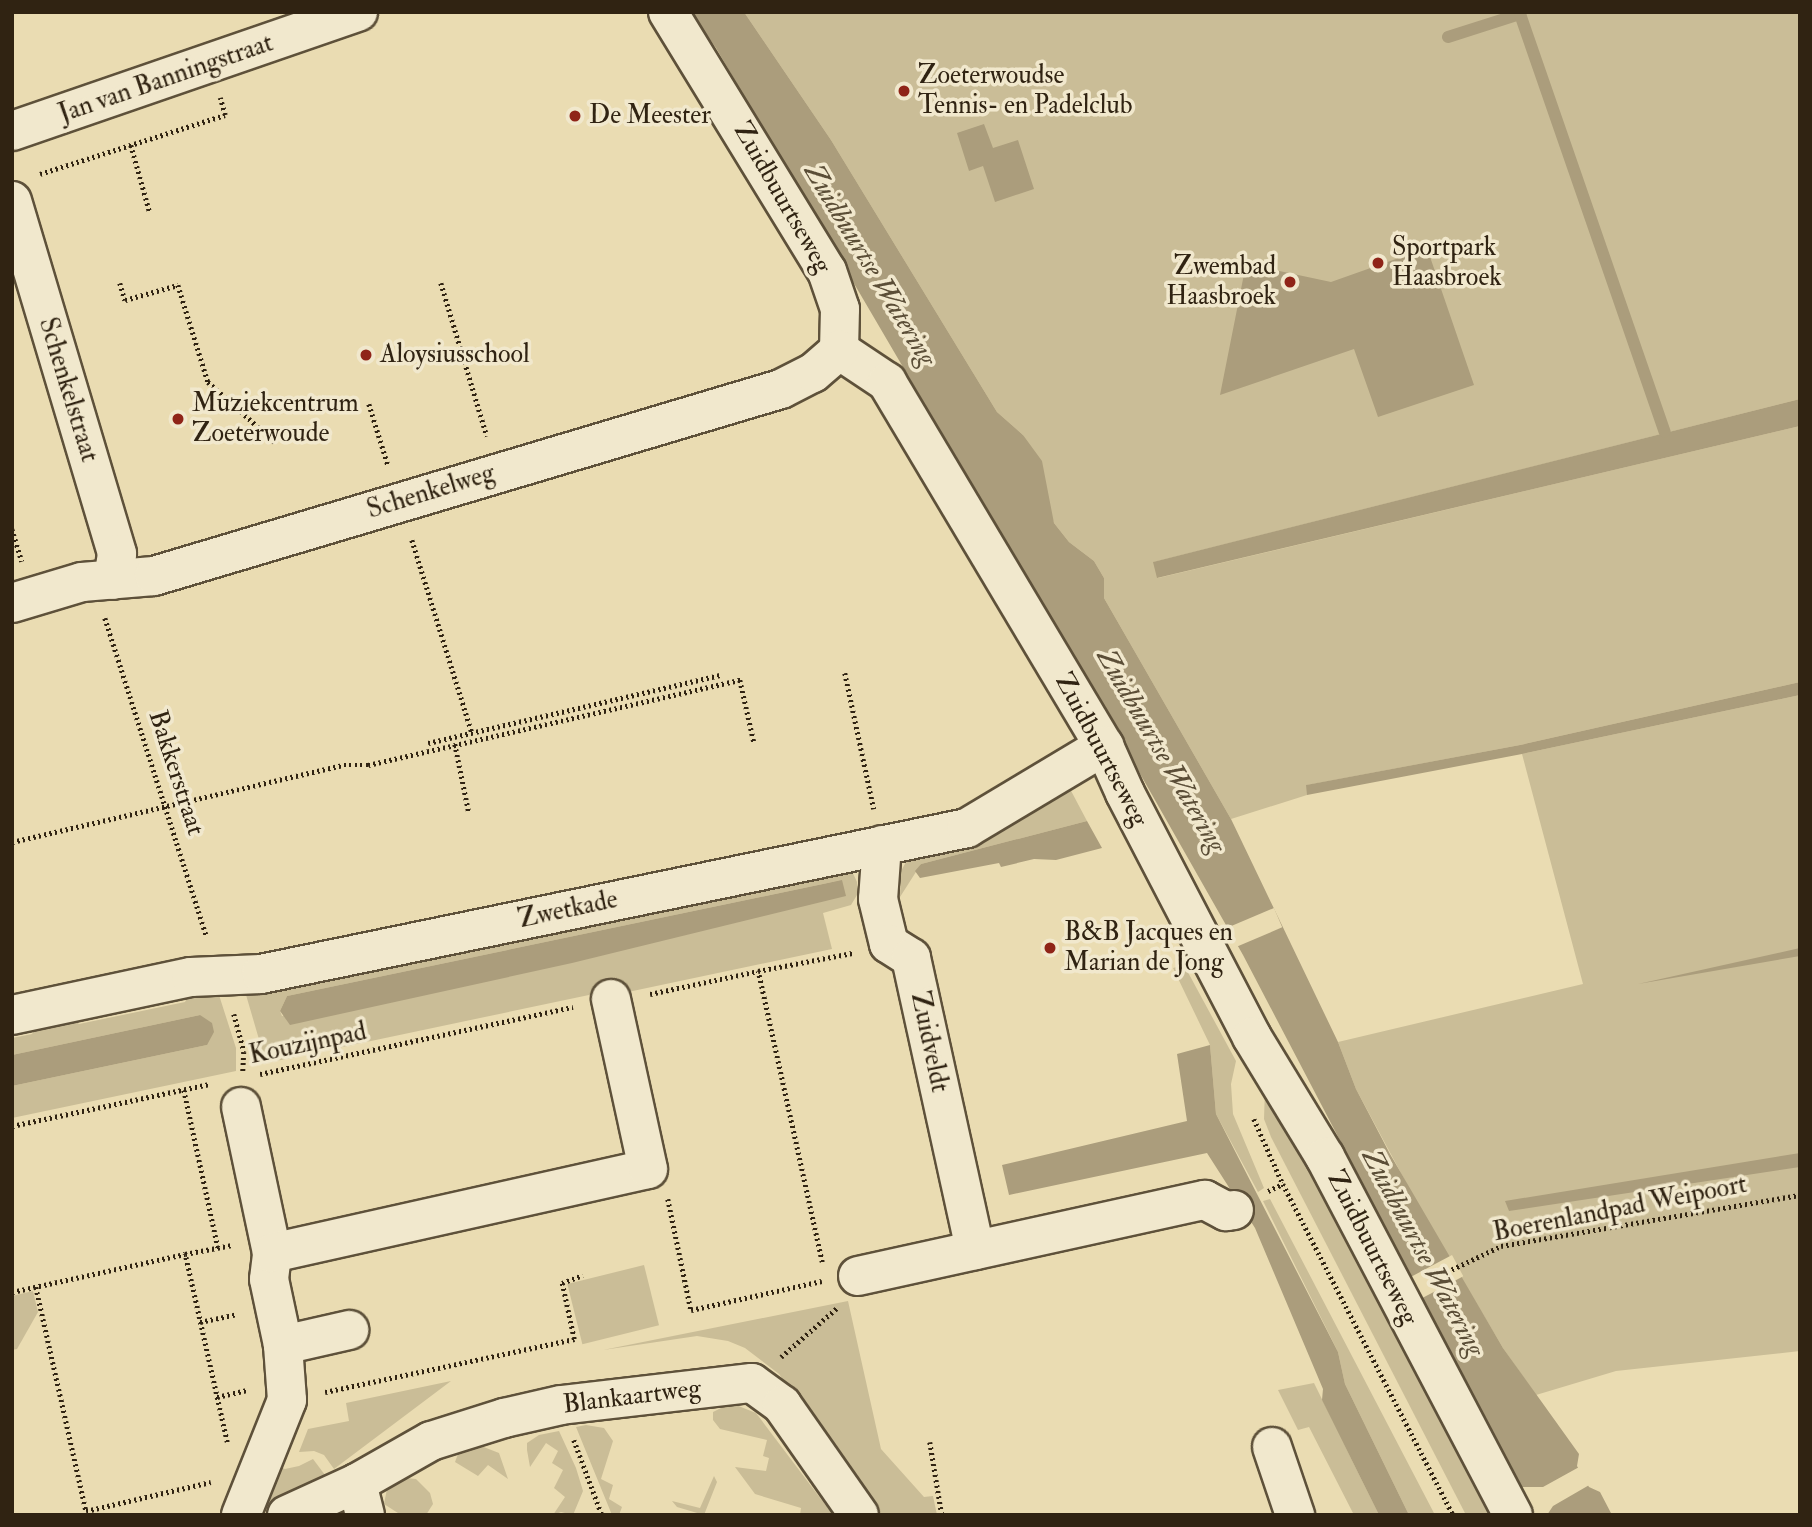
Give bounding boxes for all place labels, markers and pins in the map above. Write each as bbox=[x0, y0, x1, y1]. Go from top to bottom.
place label: Zoeterwoudse Tennis- en Padelclub bbox=[918, 60, 1132, 122]
marker: Zoeterwoudse Tennis- en Padelclub bbox=[896, 83, 912, 99]
place label: De Meester bbox=[589, 100, 711, 132]
marker: De Meester bbox=[567, 108, 583, 124]
place label: Sportpark Haasbroek bbox=[1392, 232, 1502, 294]
place label: Zwembad Haasbroek bbox=[1166, 251, 1276, 312]
marker: Sportpark Haasbroek bbox=[1370, 255, 1386, 271]
marker: Zwembad Haasbroek bbox=[1282, 274, 1298, 290]
place label: Aloysiusschool bbox=[380, 339, 530, 371]
marker: Aloysiusschool bbox=[358, 347, 374, 363]
place label: Muziekcentrum Zoeterwoude bbox=[192, 388, 359, 450]
marker: Muziekcentrum Zoeterwoude bbox=[170, 411, 186, 427]
place label: B&B Jacques en Marian de Jong bbox=[1064, 917, 1233, 978]
marker: B&B Jacques en Marian de Jong bbox=[1042, 940, 1058, 956]

